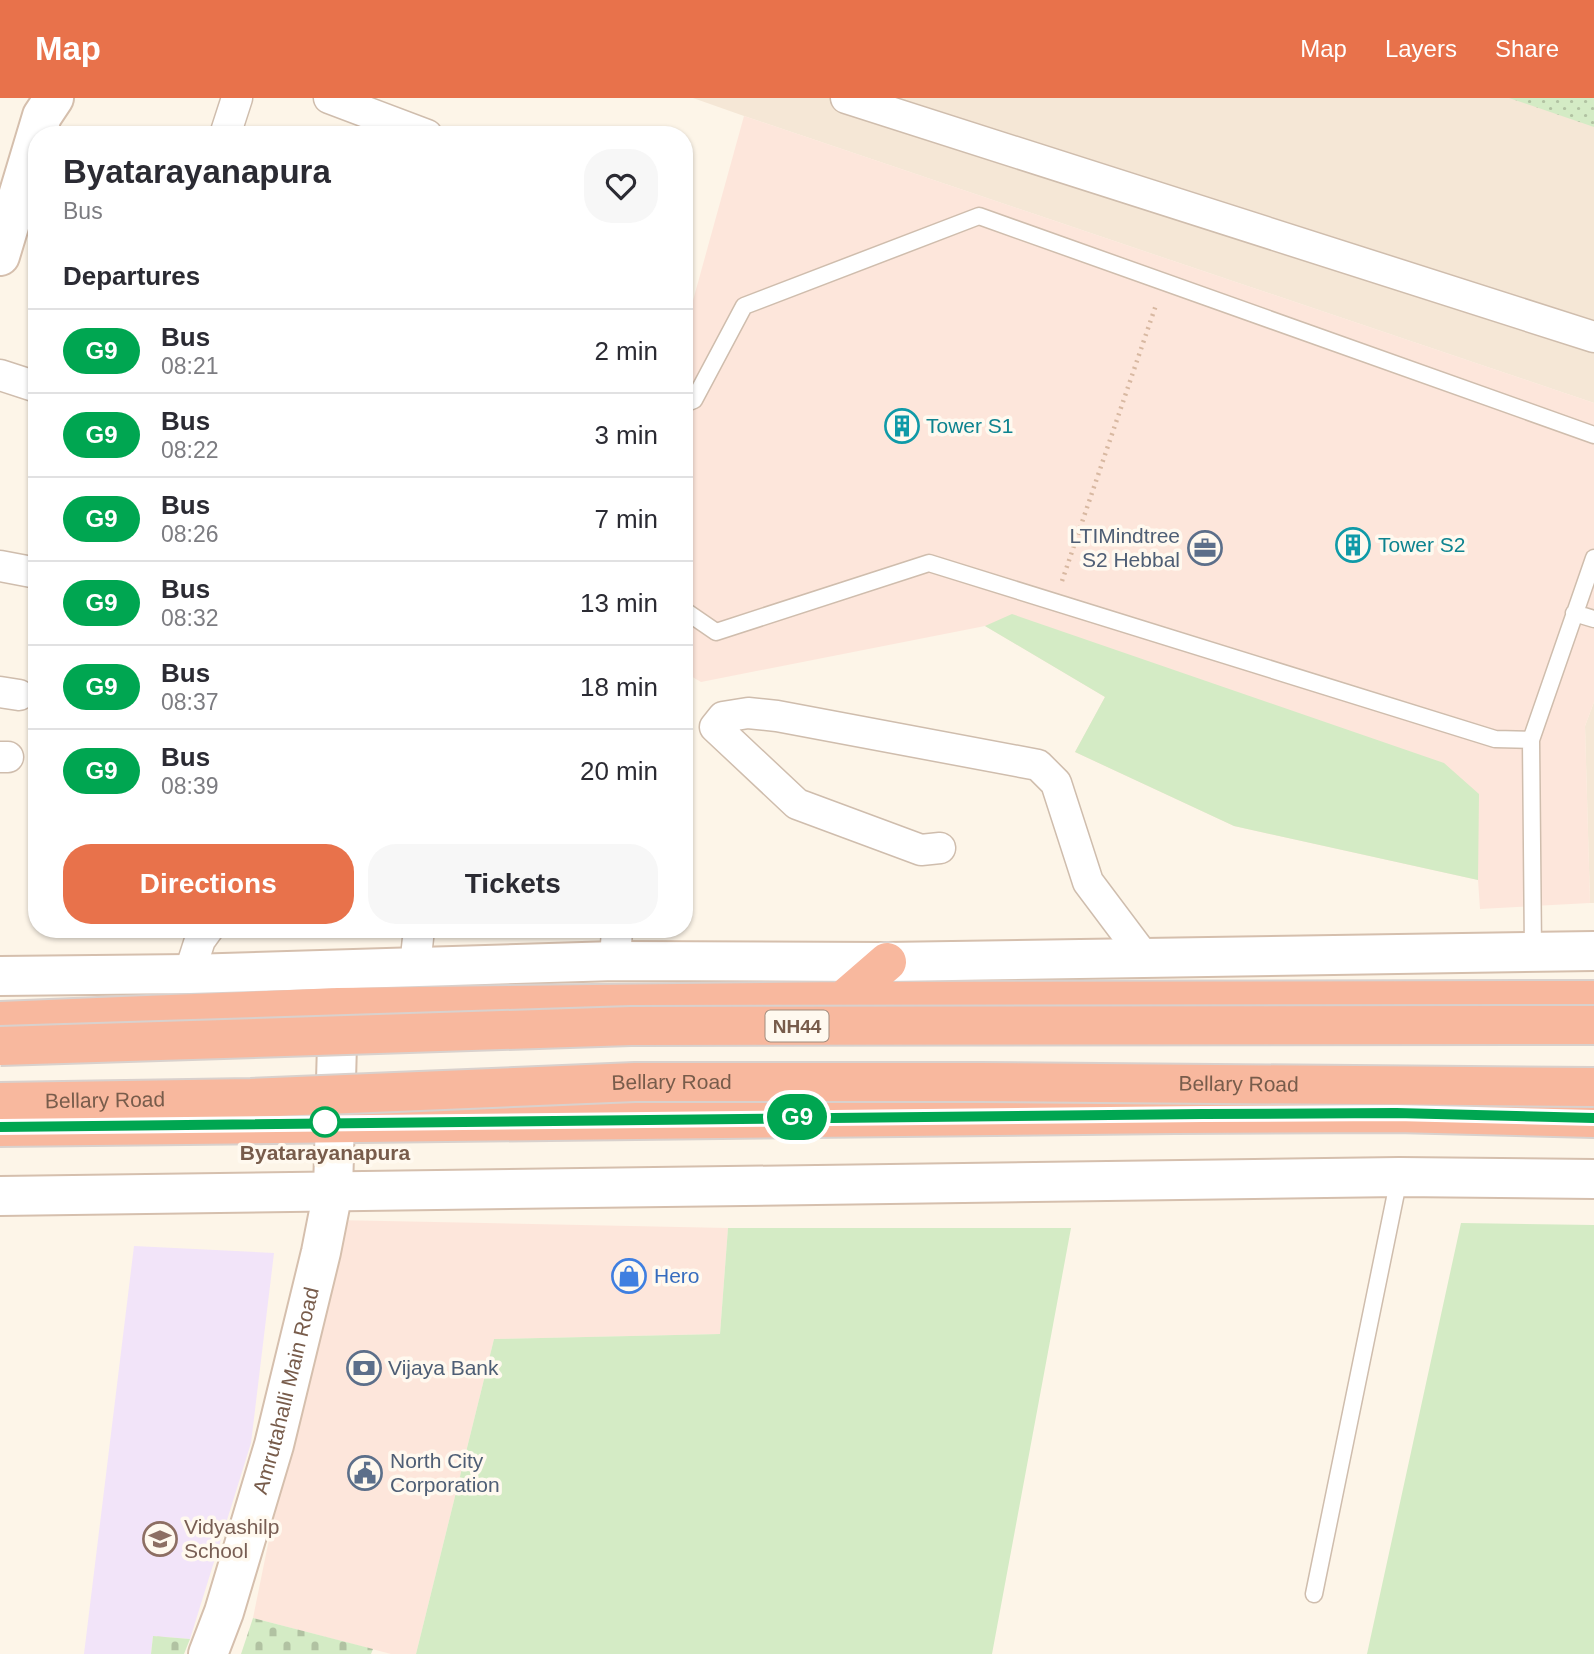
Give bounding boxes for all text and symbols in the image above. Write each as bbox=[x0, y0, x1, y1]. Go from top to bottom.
text: Map bbox=[35, 30, 101, 67]
text: Map bbox=[1300, 35, 1347, 62]
text: Layers bbox=[1385, 35, 1457, 62]
text: Share bbox=[1495, 35, 1559, 62]
button: heart bbox=[584, 149, 658, 223]
text: Byatarayanapura bbox=[63, 153, 331, 190]
text: Bus bbox=[63, 198, 103, 224]
text: Departures bbox=[63, 261, 200, 291]
text: Bus bbox=[161, 322, 210, 352]
text: 2 min bbox=[594, 336, 658, 366]
text: G9 bbox=[85, 337, 118, 364]
text: 08:21 bbox=[161, 353, 219, 379]
text: Bus bbox=[161, 406, 210, 436]
building icon: Tower S1 bbox=[883, 407, 921, 445]
place label: Tower S1 bbox=[926, 414, 1014, 437]
text: 3 min bbox=[594, 420, 658, 450]
text: G9 bbox=[85, 421, 118, 448]
text: 08:22 bbox=[161, 437, 219, 463]
text: Bus bbox=[161, 490, 210, 520]
text: 7 min bbox=[594, 504, 658, 534]
text: G9 bbox=[85, 505, 118, 532]
text: 08:26 bbox=[161, 521, 219, 547]
place label: LTIMindtree S2 Hebbal bbox=[1070, 524, 1180, 571]
building icon: Tower S2 bbox=[1334, 526, 1372, 564]
office icon: LTIMindtree S2 Hebbal bbox=[1186, 529, 1224, 567]
place label: Tower S2 bbox=[1378, 533, 1466, 556]
text: Bus bbox=[161, 574, 210, 604]
text: 13 min bbox=[580, 588, 658, 618]
text: G9 bbox=[85, 589, 118, 616]
text: 08:32 bbox=[161, 605, 219, 631]
text: Bus bbox=[161, 658, 210, 688]
text: 18 min bbox=[580, 672, 658, 702]
text: G9 bbox=[85, 673, 118, 700]
text: 08:37 bbox=[161, 689, 219, 715]
text: Bus bbox=[161, 742, 210, 772]
text: 20 min bbox=[580, 756, 658, 786]
text: G9 bbox=[85, 757, 118, 784]
text: 08:39 bbox=[161, 773, 219, 799]
button: Directions bbox=[63, 844, 354, 924]
button: Tickets bbox=[368, 844, 658, 924]
road number: NH44 bbox=[766, 1010, 828, 1042]
street label: Bellary Road bbox=[611, 1070, 732, 1094]
street label: Bellary Road bbox=[1178, 1072, 1299, 1096]
street label: Bellary Road bbox=[45, 1087, 165, 1112]
line badge: G9 bbox=[766, 1094, 828, 1140]
text: G9 bbox=[781, 1103, 813, 1130]
marker: Byatarayanapura bbox=[310, 1107, 340, 1137]
place label: Byatarayanapura bbox=[240, 1141, 411, 1164]
shop icon: Hero bbox=[610, 1257, 648, 1295]
place label: Hero bbox=[654, 1264, 700, 1287]
street label: Amrutahalli Main Road bbox=[248, 1285, 323, 1497]
bank icon: Vijaya Bank bbox=[345, 1349, 383, 1387]
place label: Vijaya Bank bbox=[388, 1356, 499, 1379]
place label: North City Corporation bbox=[390, 1449, 500, 1496]
public building icon: North City Corporation bbox=[346, 1454, 384, 1492]
place label: Vidyashilp School bbox=[184, 1515, 279, 1562]
school or university icon: Vidyashilp School bbox=[141, 1520, 179, 1558]

